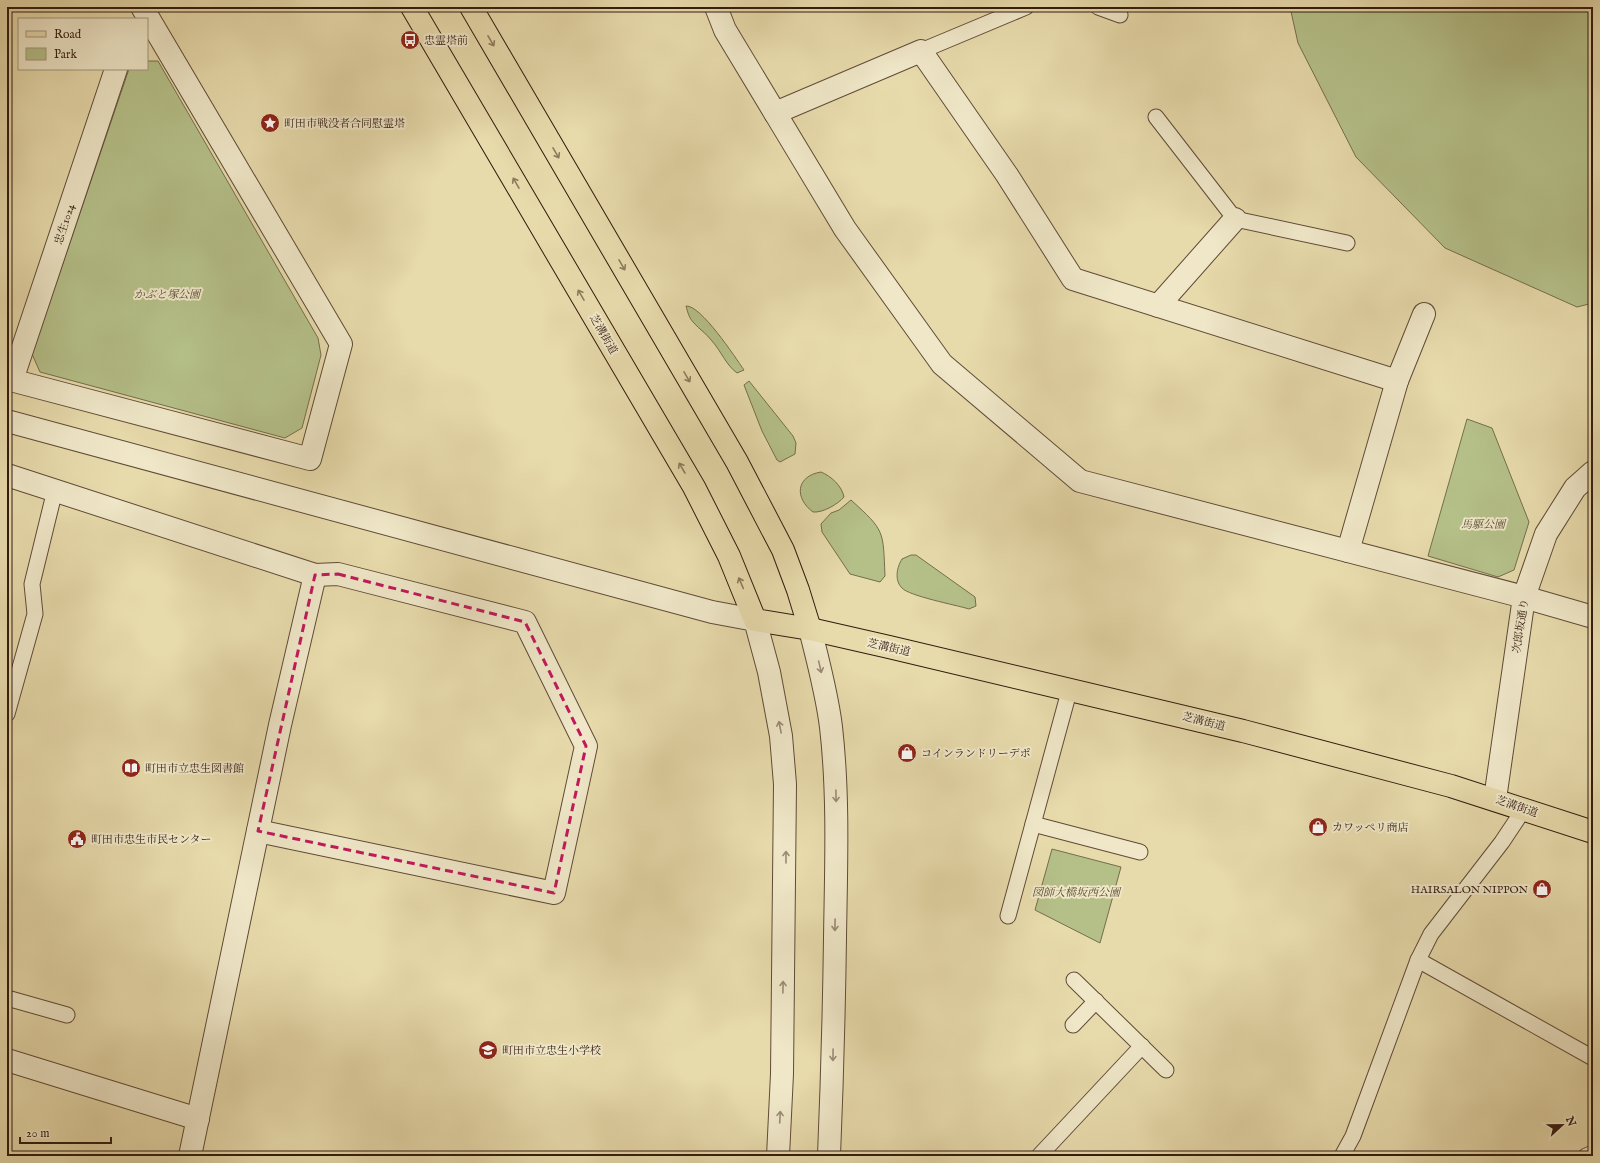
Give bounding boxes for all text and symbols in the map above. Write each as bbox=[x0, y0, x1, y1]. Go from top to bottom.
legend bbox=[18, 18, 148, 70]
text: Road bbox=[54, 27, 82, 42]
bus stop icon: 忠霊塔前 bbox=[399, 29, 421, 51]
place label: 忠霊塔前 bbox=[424, 34, 468, 48]
one-way arrow bbox=[487, 35, 495, 47]
text: Park bbox=[54, 47, 77, 62]
place icon: 町田市戦没者合同慰霊塔 bbox=[259, 112, 281, 134]
place label: 町田市戦没者合同慰霊塔 bbox=[284, 117, 405, 131]
one-way arrow bbox=[553, 147, 561, 159]
one-way arrow bbox=[511, 177, 519, 189]
street label: 忠生1024 bbox=[52, 202, 78, 246]
one-way arrow bbox=[618, 259, 626, 271]
park label: かぶと塚公園 bbox=[134, 288, 202, 302]
one-way arrow bbox=[577, 289, 585, 301]
street label: 芝溝街道 bbox=[586, 312, 620, 357]
one-way arrow bbox=[684, 371, 692, 383]
one-way arrow bbox=[678, 462, 686, 474]
park label: 馬駆公園 bbox=[1461, 518, 1507, 532]
one-way arrow bbox=[737, 578, 744, 590]
street label: 次郎坂通り bbox=[1510, 598, 1532, 654]
street label: 芝溝街道 bbox=[866, 636, 912, 660]
one-way arrow bbox=[816, 660, 824, 673]
street label: 芝溝街道 bbox=[1181, 710, 1227, 734]
one-way arrow bbox=[775, 721, 783, 734]
shop icon: コインランドリーデポ bbox=[896, 742, 918, 764]
place label: コインランドリーデポ bbox=[921, 747, 1031, 761]
library icon: 町田市立忠生図書館 bbox=[120, 757, 142, 779]
place label: 町田市立忠生図書館 bbox=[145, 762, 244, 776]
one-way arrow bbox=[832, 789, 840, 802]
street label: 芝溝街道 bbox=[1494, 793, 1540, 821]
shop icon: カワッペリ商店 bbox=[1307, 816, 1329, 838]
place label: カワッペリ商店 bbox=[1332, 821, 1408, 835]
public building icon: 町田市忠生市民センター bbox=[66, 828, 88, 850]
place label: 町田市忠生市民センター bbox=[91, 833, 212, 847]
one-way arrow bbox=[782, 851, 790, 864]
shop icon: HAIRSALON NIPPON bbox=[1531, 878, 1553, 900]
place label: HAIRSALON NIPPON bbox=[1411, 883, 1528, 897]
park label: 図師大橋坂西公園 bbox=[1032, 886, 1122, 900]
one-way arrow bbox=[831, 918, 839, 931]
one-way arrow bbox=[780, 981, 787, 994]
school or university icon: 町田市立忠生小学校 bbox=[477, 1039, 499, 1061]
place label: 町田市立忠生小学校 bbox=[502, 1044, 601, 1058]
one-way arrow bbox=[829, 1048, 837, 1061]
north arrow bbox=[1542, 1105, 1582, 1145]
one-way arrow bbox=[776, 1111, 783, 1124]
text: N bbox=[1562, 1114, 1579, 1129]
scale bar bbox=[20, 1119, 111, 1145]
text: 20 m bbox=[26, 1126, 49, 1141]

